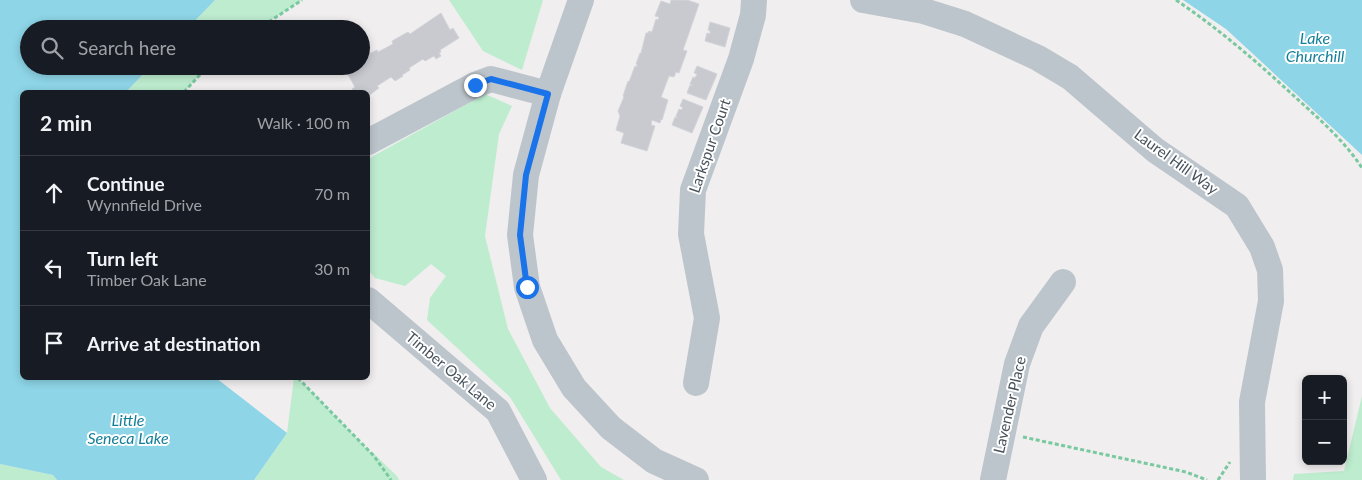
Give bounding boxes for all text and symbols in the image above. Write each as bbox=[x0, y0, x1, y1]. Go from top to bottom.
search box bbox=[20, 20, 370, 75]
water label: Lake Churchill bbox=[1286, 28, 1345, 65]
icon: search bbox=[38, 34, 66, 62]
text: Search here bbox=[78, 36, 176, 59]
route end bbox=[464, 74, 487, 97]
street label: Larkspur Court bbox=[685, 96, 734, 195]
text: 2 min bbox=[40, 110, 92, 135]
text: Walk · 100 m bbox=[257, 113, 350, 132]
street label: Laurel Hill Way bbox=[1131, 125, 1222, 198]
text: Continue bbox=[87, 172, 165, 195]
icon: ahead bbox=[40, 179, 68, 207]
text: 70 m bbox=[314, 184, 350, 203]
text: Wynnfield Drive bbox=[87, 195, 202, 214]
text: Turn left bbox=[87, 247, 158, 270]
icon: left bbox=[40, 254, 68, 282]
text: 30 m bbox=[314, 259, 350, 278]
text: Timber Oak Lane bbox=[87, 270, 207, 289]
route start bbox=[516, 276, 539, 299]
street label: Timber Oak Lane bbox=[403, 327, 500, 413]
icon: arrive bbox=[40, 329, 68, 357]
text: Arrive at destination bbox=[87, 332, 260, 355]
street label: Lavender Place bbox=[989, 354, 1029, 455]
map controls bbox=[1302, 375, 1347, 465]
button: + bbox=[1302, 375, 1347, 420]
water label: Little Seneca Lake bbox=[87, 410, 169, 447]
button: − bbox=[1302, 420, 1347, 465]

